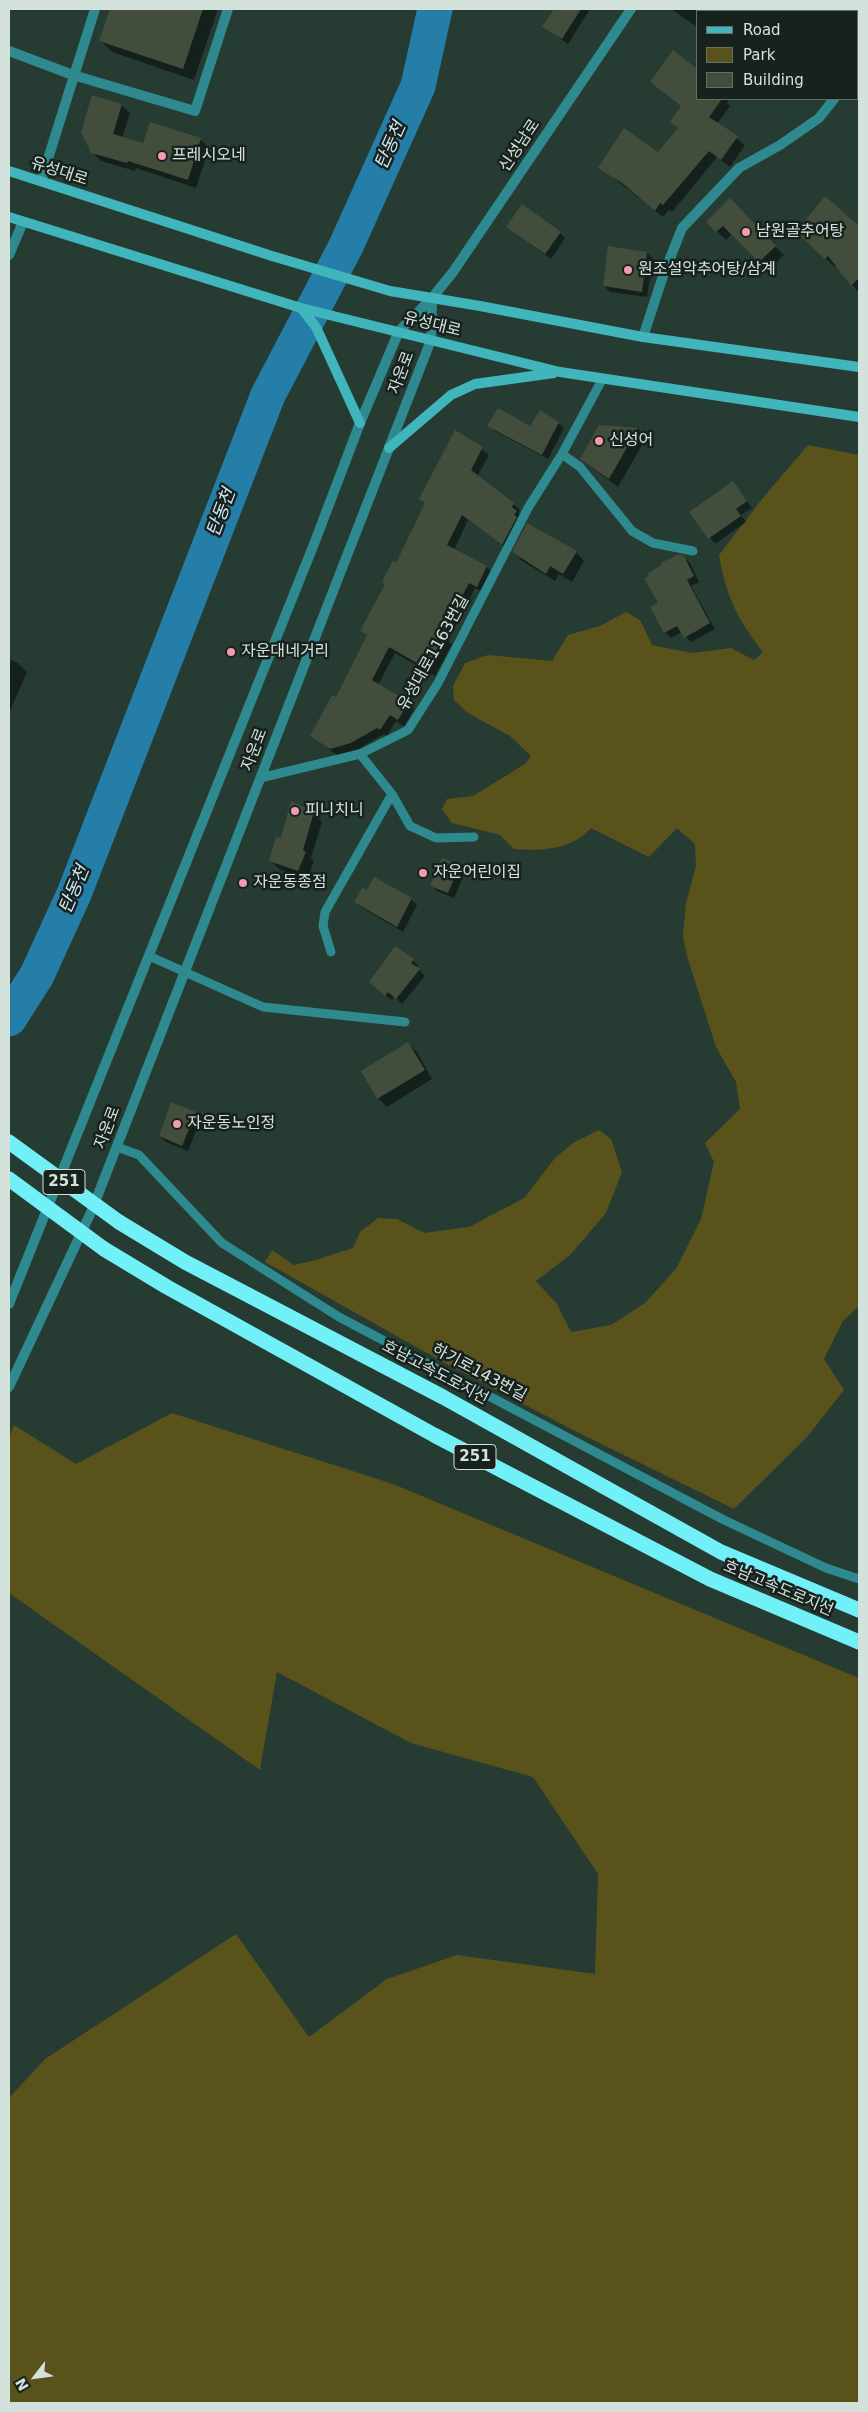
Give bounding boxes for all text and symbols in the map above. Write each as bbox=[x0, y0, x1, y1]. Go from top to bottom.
legend bbox=[696, 10, 858, 100]
text: Road bbox=[743, 21, 781, 39]
text: Park bbox=[743, 46, 775, 64]
text: Building bbox=[743, 71, 804, 89]
street label: 신성남로 bbox=[496, 116, 544, 176]
water label: 탄동천 bbox=[371, 119, 411, 173]
place label: 프레시오네 bbox=[172, 146, 246, 166]
marker: 프레시오네 bbox=[156, 150, 168, 162]
street label: 유성대로 bbox=[28, 154, 90, 190]
place label: 남원골추어탕 bbox=[756, 222, 844, 242]
marker: 남원골추어탕 bbox=[740, 226, 752, 238]
place label: 원조설악추어탕/삼계 bbox=[638, 260, 776, 280]
marker: 원조설악추어탕/삼계 bbox=[622, 264, 634, 276]
street label: 유성대로 bbox=[401, 309, 463, 341]
street label: 자운로 bbox=[385, 349, 419, 397]
place label: 신성어 bbox=[609, 431, 653, 451]
marker: 신성어 bbox=[593, 435, 605, 447]
water label: 탄동천 bbox=[203, 486, 241, 540]
street label: 유성대로1163번길 bbox=[394, 592, 474, 714]
place label: 자운대네거리 bbox=[241, 642, 329, 662]
marker: 자운대네거리 bbox=[225, 646, 237, 658]
street label: 자운로 bbox=[238, 726, 272, 774]
place label: 피니치니 bbox=[305, 801, 364, 821]
marker: 피니치니 bbox=[289, 805, 301, 817]
water label: 탄동천 bbox=[55, 863, 95, 917]
place label: 자운어린이집 bbox=[433, 863, 521, 883]
marker: 자운어린이집 bbox=[417, 867, 429, 879]
place label: 자운동종점 bbox=[253, 873, 327, 893]
marker: 자운동종점 bbox=[237, 877, 249, 889]
street label: 자운로 bbox=[91, 1104, 125, 1152]
place label: 자운동노인정 bbox=[187, 1114, 275, 1134]
marker: 자운동노인정 bbox=[171, 1118, 183, 1130]
road number: 251 bbox=[43, 1170, 85, 1194]
street label: 호남고속도로지선 bbox=[379, 1337, 491, 1409]
street label: 하기로143번길 bbox=[429, 1340, 529, 1406]
road number: 251 bbox=[454, 1444, 496, 1470]
street label: 호남고속도로지선 bbox=[720, 1557, 836, 1621]
north arrow bbox=[10, 2352, 60, 2402]
text: N bbox=[12, 2375, 32, 2394]

